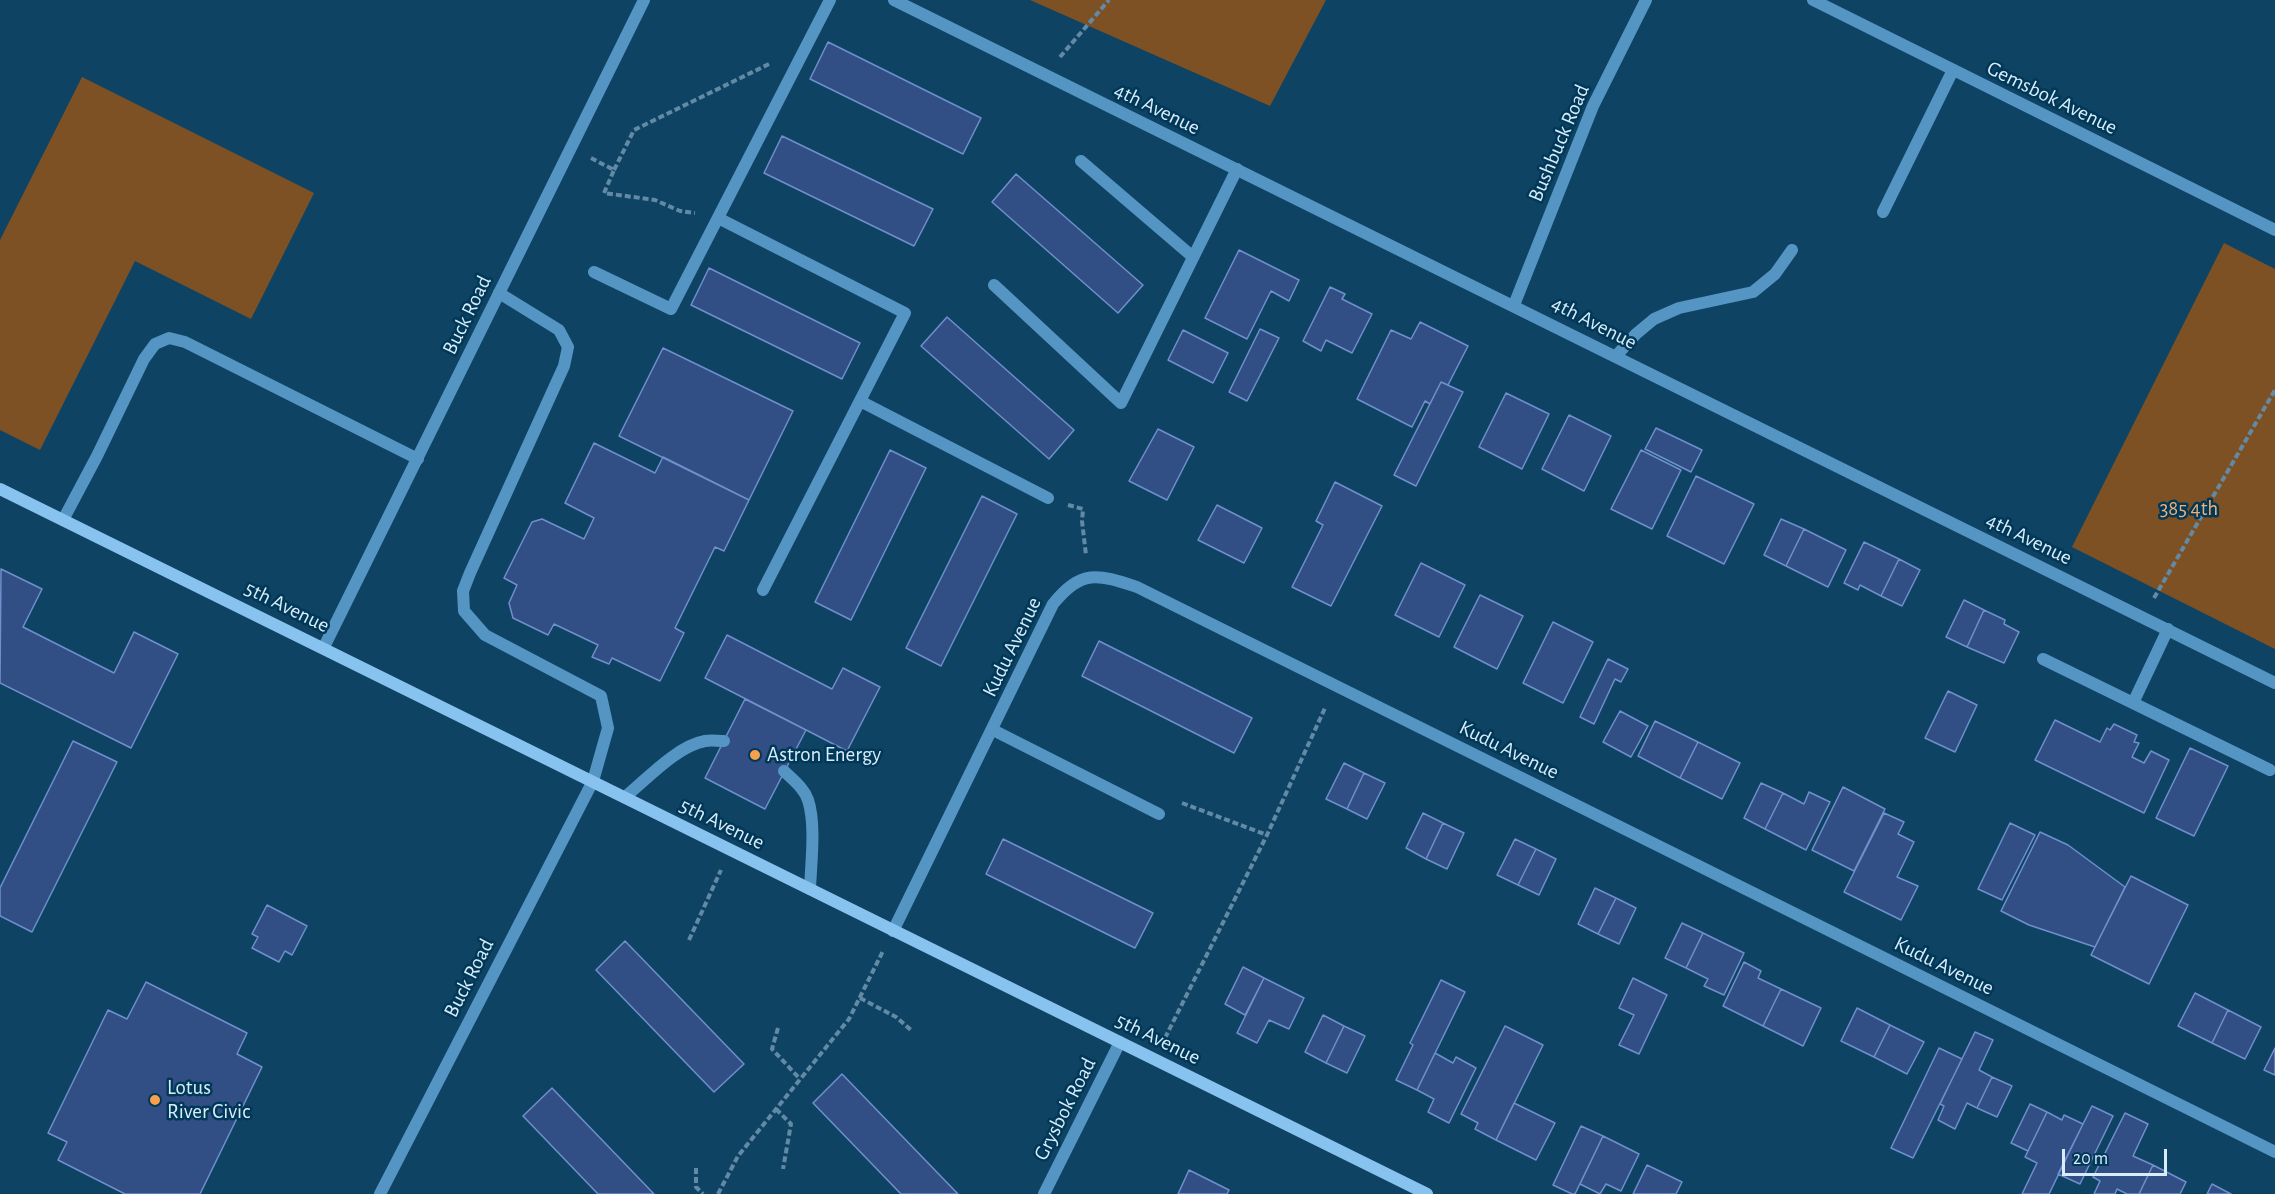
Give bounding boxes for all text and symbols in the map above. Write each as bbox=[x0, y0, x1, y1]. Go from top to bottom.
street label: Gemsbok Avenue bbox=[1983, 56, 2121, 140]
street label: 4th Avenue bbox=[1110, 77, 1204, 141]
street label: Bushbuck Road bbox=[1523, 81, 1595, 205]
street label: Buck Road bbox=[437, 271, 497, 359]
street label: 4th Avenue bbox=[1547, 291, 1641, 355]
park label: 385 4th bbox=[2160, 496, 2218, 522]
street label: 4th Avenue bbox=[1982, 507, 2076, 571]
street label: 5th Avenue bbox=[241, 576, 333, 638]
street label: Kudu Avenue bbox=[977, 593, 1047, 701]
street label: Kudu Avenue bbox=[1455, 715, 1563, 785]
place label: Astron Energy bbox=[767, 742, 881, 768]
marker: Astron Energy bbox=[748, 748, 762, 762]
street label: 5th Avenue bbox=[676, 793, 768, 855]
street label: Kudu Avenue bbox=[1890, 931, 1998, 1001]
street label: Buck Road bbox=[439, 934, 499, 1022]
street label: 5th Avenue bbox=[1112, 1008, 1204, 1070]
street label: Grysbok Road bbox=[1028, 1053, 1102, 1165]
place label: Lotus River Civic bbox=[167, 1075, 250, 1125]
marker: Lotus River Civic bbox=[148, 1093, 162, 1107]
scale bar bbox=[2065, 1137, 2170, 1175]
text: 20 m bbox=[2073, 1150, 2108, 1168]

